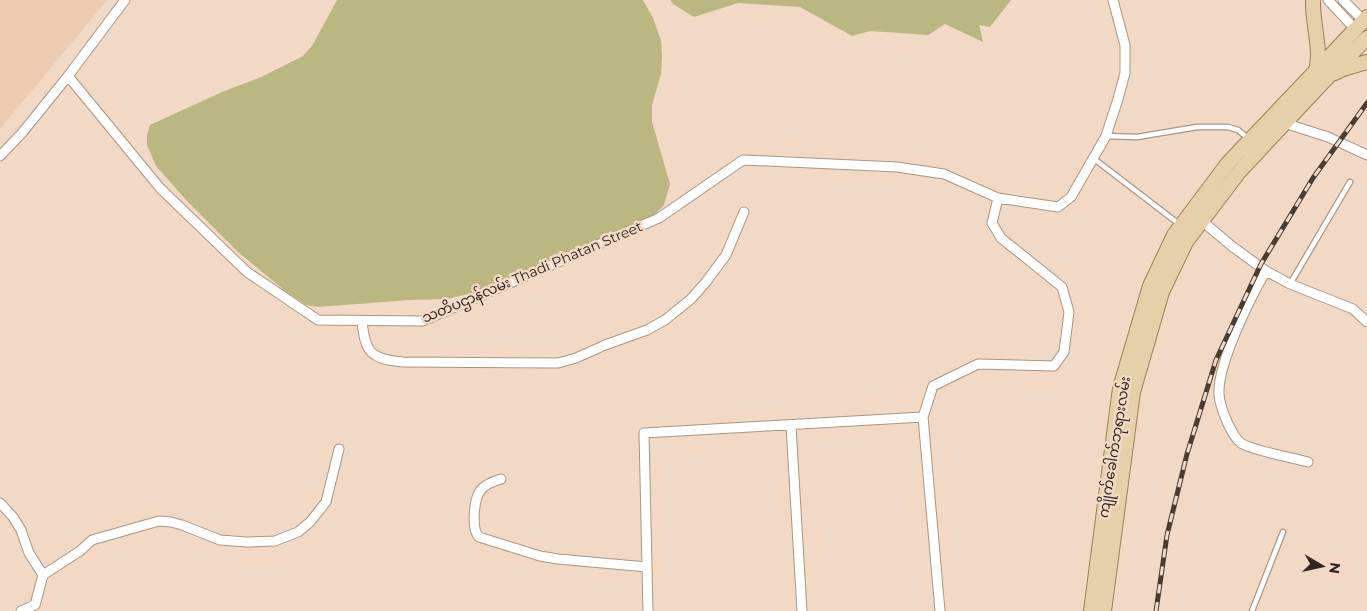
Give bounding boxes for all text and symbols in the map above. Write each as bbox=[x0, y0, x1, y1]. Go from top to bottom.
street label: သတိပဌာန်လမ်း Thadi Phatan Street bbox=[419, 216, 646, 330]
street label: ကျိုက်ခေါက်ဘုရားလမ်း bbox=[1093, 375, 1137, 519]
north arrow bbox=[1297, 541, 1347, 591]
text: N bbox=[1325, 561, 1345, 575]

